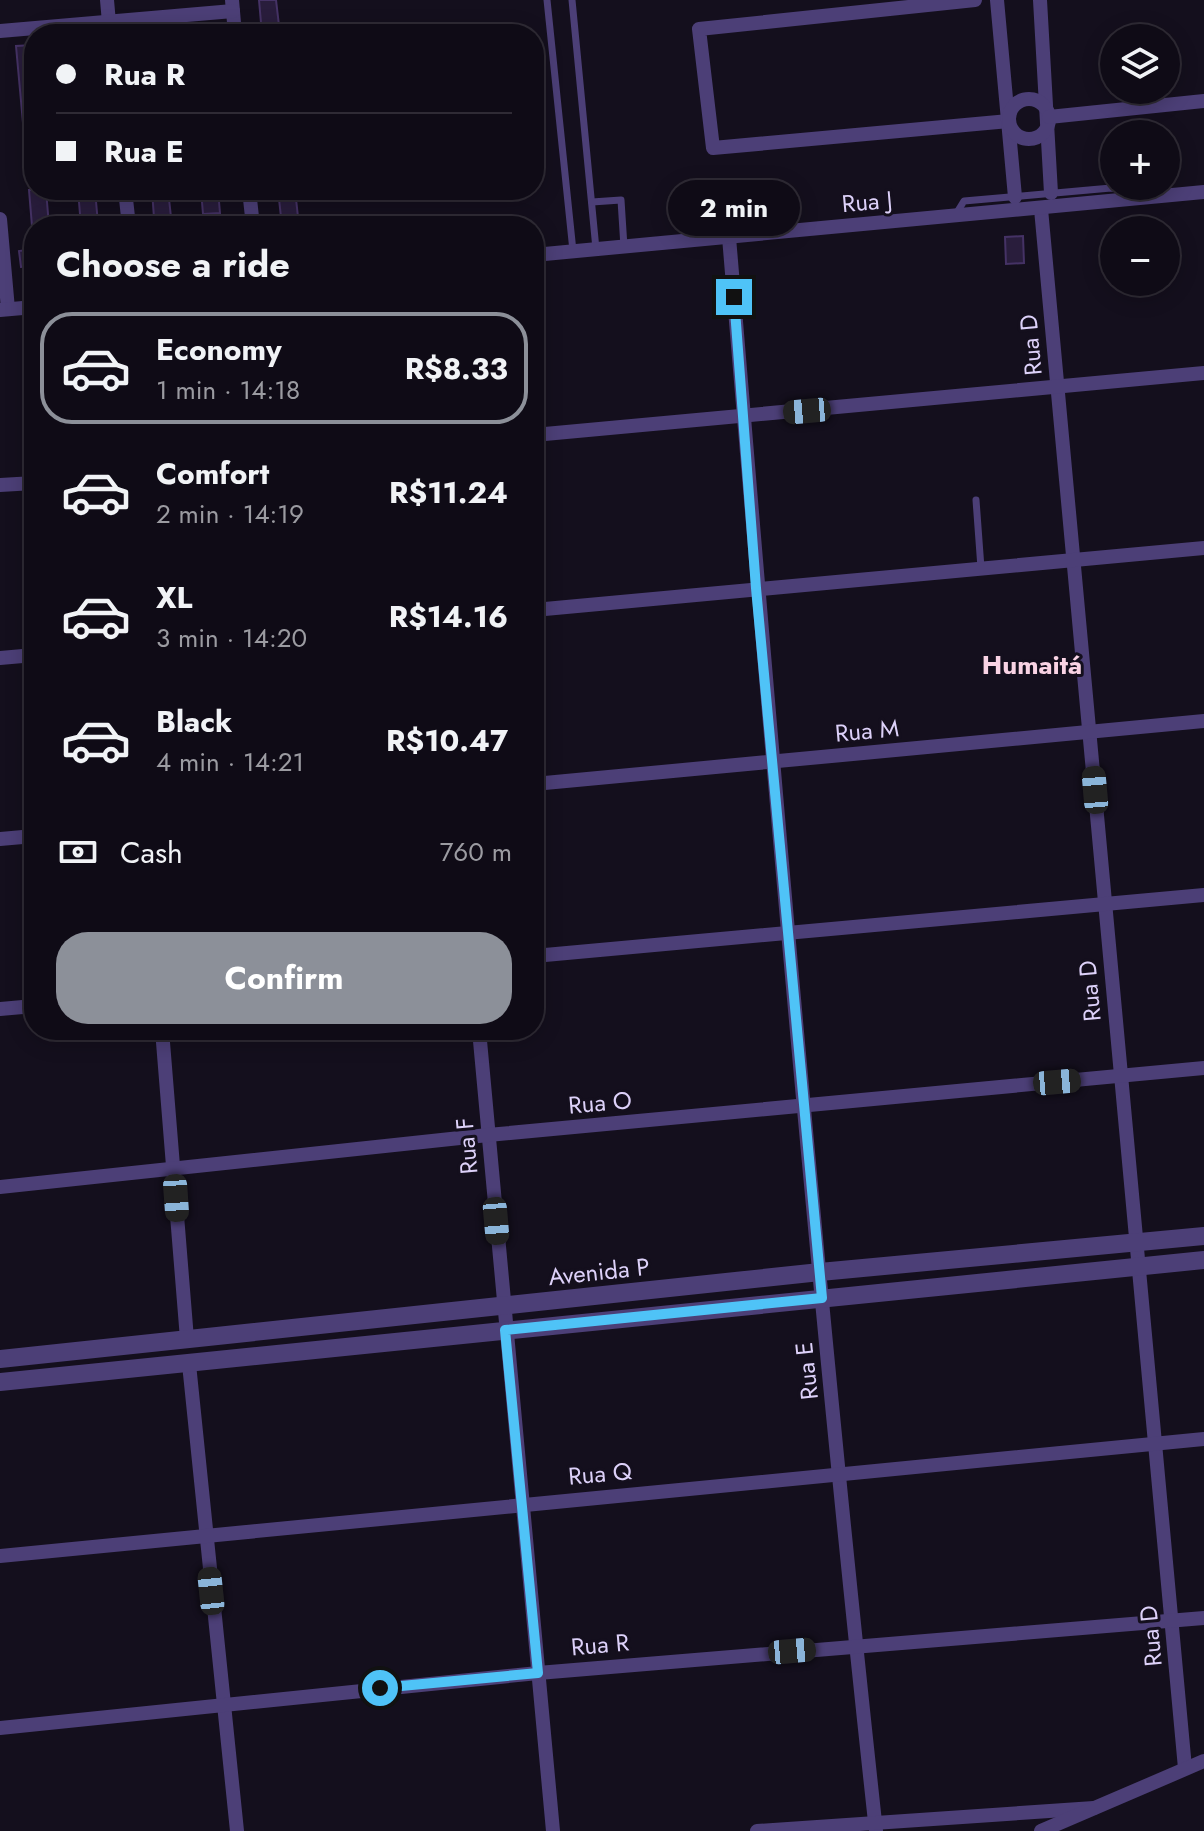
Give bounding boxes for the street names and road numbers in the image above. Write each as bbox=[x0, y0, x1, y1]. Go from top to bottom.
street label: Rua J bbox=[840, 182, 894, 221]
street label: Rua D bbox=[1010, 313, 1051, 377]
street label: Rua M bbox=[833, 710, 900, 751]
street label: Rua D bbox=[1069, 959, 1110, 1023]
street label: Rua O bbox=[567, 1082, 633, 1123]
street label: Rua F bbox=[447, 1116, 486, 1176]
street label: Avenida P bbox=[547, 1249, 651, 1294]
street label: Rua E bbox=[786, 1340, 827, 1402]
street label: Rua Q bbox=[567, 1453, 633, 1494]
street label: Rua D bbox=[1130, 1604, 1171, 1668]
street label: Rua R bbox=[569, 1624, 631, 1664]

